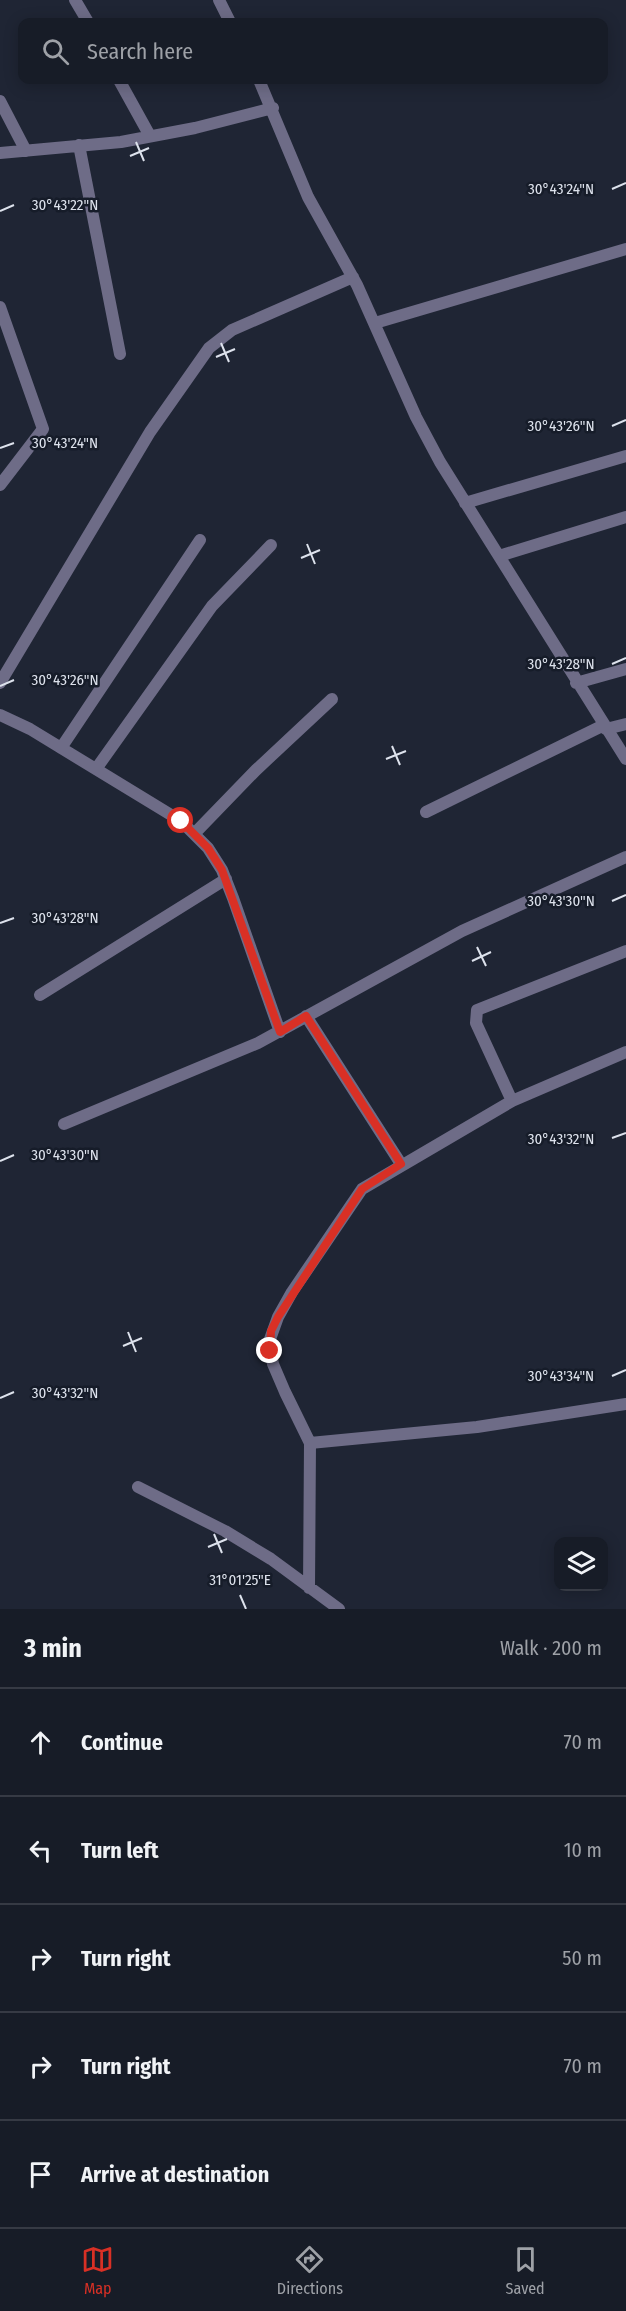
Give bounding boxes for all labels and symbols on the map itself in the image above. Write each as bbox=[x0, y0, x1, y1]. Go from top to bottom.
text: 30°43'24"N bbox=[528, 180, 594, 198]
text: 30°43'22"N bbox=[32, 196, 98, 214]
text: 30°43'26"N bbox=[528, 417, 595, 435]
text: 30°43'24"N bbox=[32, 434, 98, 452]
text: 30°43'28"N bbox=[527, 655, 595, 673]
text: 30°43'26"N bbox=[32, 671, 99, 689]
route start bbox=[167, 807, 193, 833]
text: 30°43'30"N bbox=[527, 892, 595, 910]
text: 30°43'28"N bbox=[31, 909, 99, 927]
text: 30°43'32"N bbox=[528, 1130, 594, 1148]
text: 30°43'30"N bbox=[31, 1146, 99, 1164]
route end bbox=[256, 1337, 282, 1363]
text: 30°43'34"N bbox=[528, 1367, 594, 1385]
text: 30°43'32"N bbox=[32, 1384, 98, 1402]
text: 31°01'25"E bbox=[209, 1571, 271, 1589]

